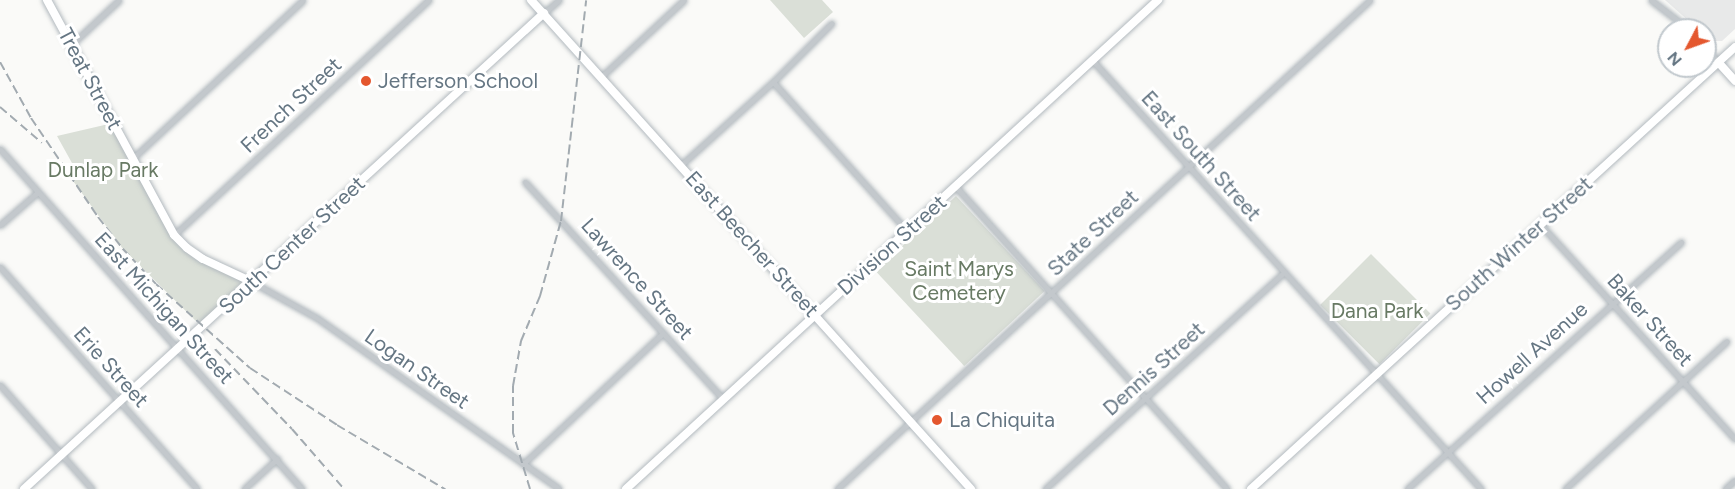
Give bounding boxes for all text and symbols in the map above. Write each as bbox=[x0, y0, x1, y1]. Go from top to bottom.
north arrow bbox=[1657, 18, 1717, 78]
street label: Treat Street bbox=[53, 24, 127, 134]
text: N bbox=[1663, 48, 1686, 70]
street label: French Street bbox=[235, 52, 347, 158]
place label: Jefferson School bbox=[378, 68, 538, 94]
marker: Jefferson School bbox=[359, 74, 373, 88]
street label: East South Street bbox=[1136, 86, 1266, 226]
park label: Dunlap Park bbox=[48, 157, 158, 183]
street label: East Beecher Street bbox=[680, 166, 824, 322]
street label: South Center Street bbox=[214, 171, 370, 319]
street label: South Winter Street bbox=[1440, 171, 1598, 317]
street label: State Street bbox=[1042, 185, 1144, 281]
street label: Division Street bbox=[832, 190, 952, 300]
street label: Lawrence Street bbox=[576, 213, 698, 345]
street label: East Michigan Street bbox=[89, 227, 239, 389]
park label: Saint Marys Cemetery bbox=[904, 256, 1014, 306]
street label: Baker Street bbox=[1602, 268, 1698, 372]
street label: Howell Avenue bbox=[1471, 297, 1593, 409]
park label: Dana Park bbox=[1331, 298, 1423, 324]
street label: Dennis Street bbox=[1098, 317, 1210, 421]
street label: Erie Street bbox=[68, 321, 154, 413]
street label: Logan Street bbox=[360, 324, 474, 414]
place label: La Chiquita bbox=[949, 407, 1055, 433]
marker: La Chiquita bbox=[930, 413, 944, 427]

